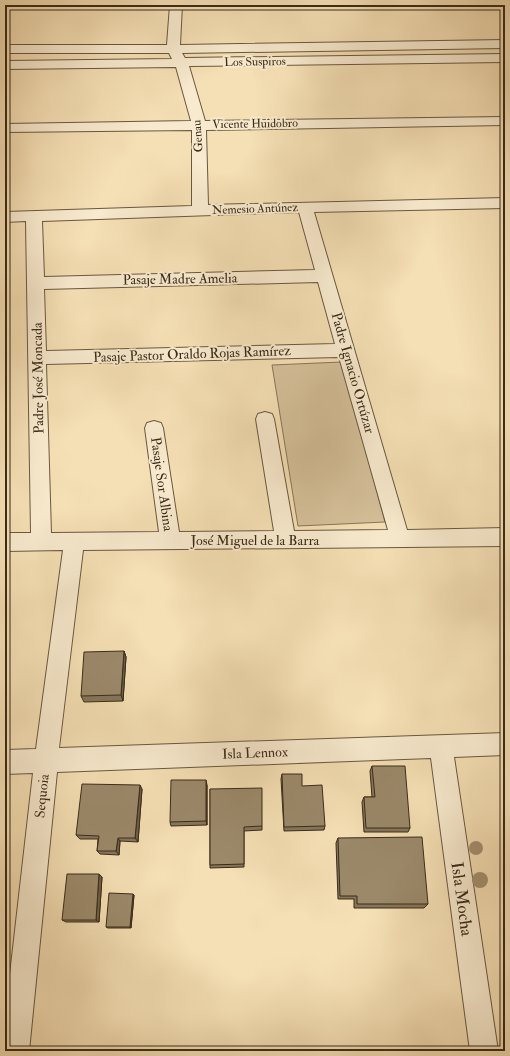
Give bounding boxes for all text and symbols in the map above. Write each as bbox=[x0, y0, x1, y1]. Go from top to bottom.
street label: Los Suspiros bbox=[224, 54, 286, 70]
street label: Vicente Huidobro bbox=[212, 116, 298, 132]
street label: Genau bbox=[189, 119, 207, 153]
street label: Nemesio Antúnez bbox=[212, 200, 299, 218]
street label: Pasaje Madre Amelia bbox=[122, 269, 238, 289]
street label: Padre Ignacio Ortúzar bbox=[328, 311, 379, 436]
street label: Padre José Moncada bbox=[29, 322, 47, 434]
street label: Pasaje Pastor Oraldo Rojas Ramírez bbox=[93, 342, 291, 366]
street label: Pasaje Sor Albina bbox=[147, 436, 177, 532]
street label: José Miguel de la Barra bbox=[190, 532, 320, 549]
street label: Isla Lennox bbox=[222, 743, 289, 763]
street label: Sequoia bbox=[31, 773, 53, 819]
street label: Isla Mocha bbox=[446, 861, 478, 938]

